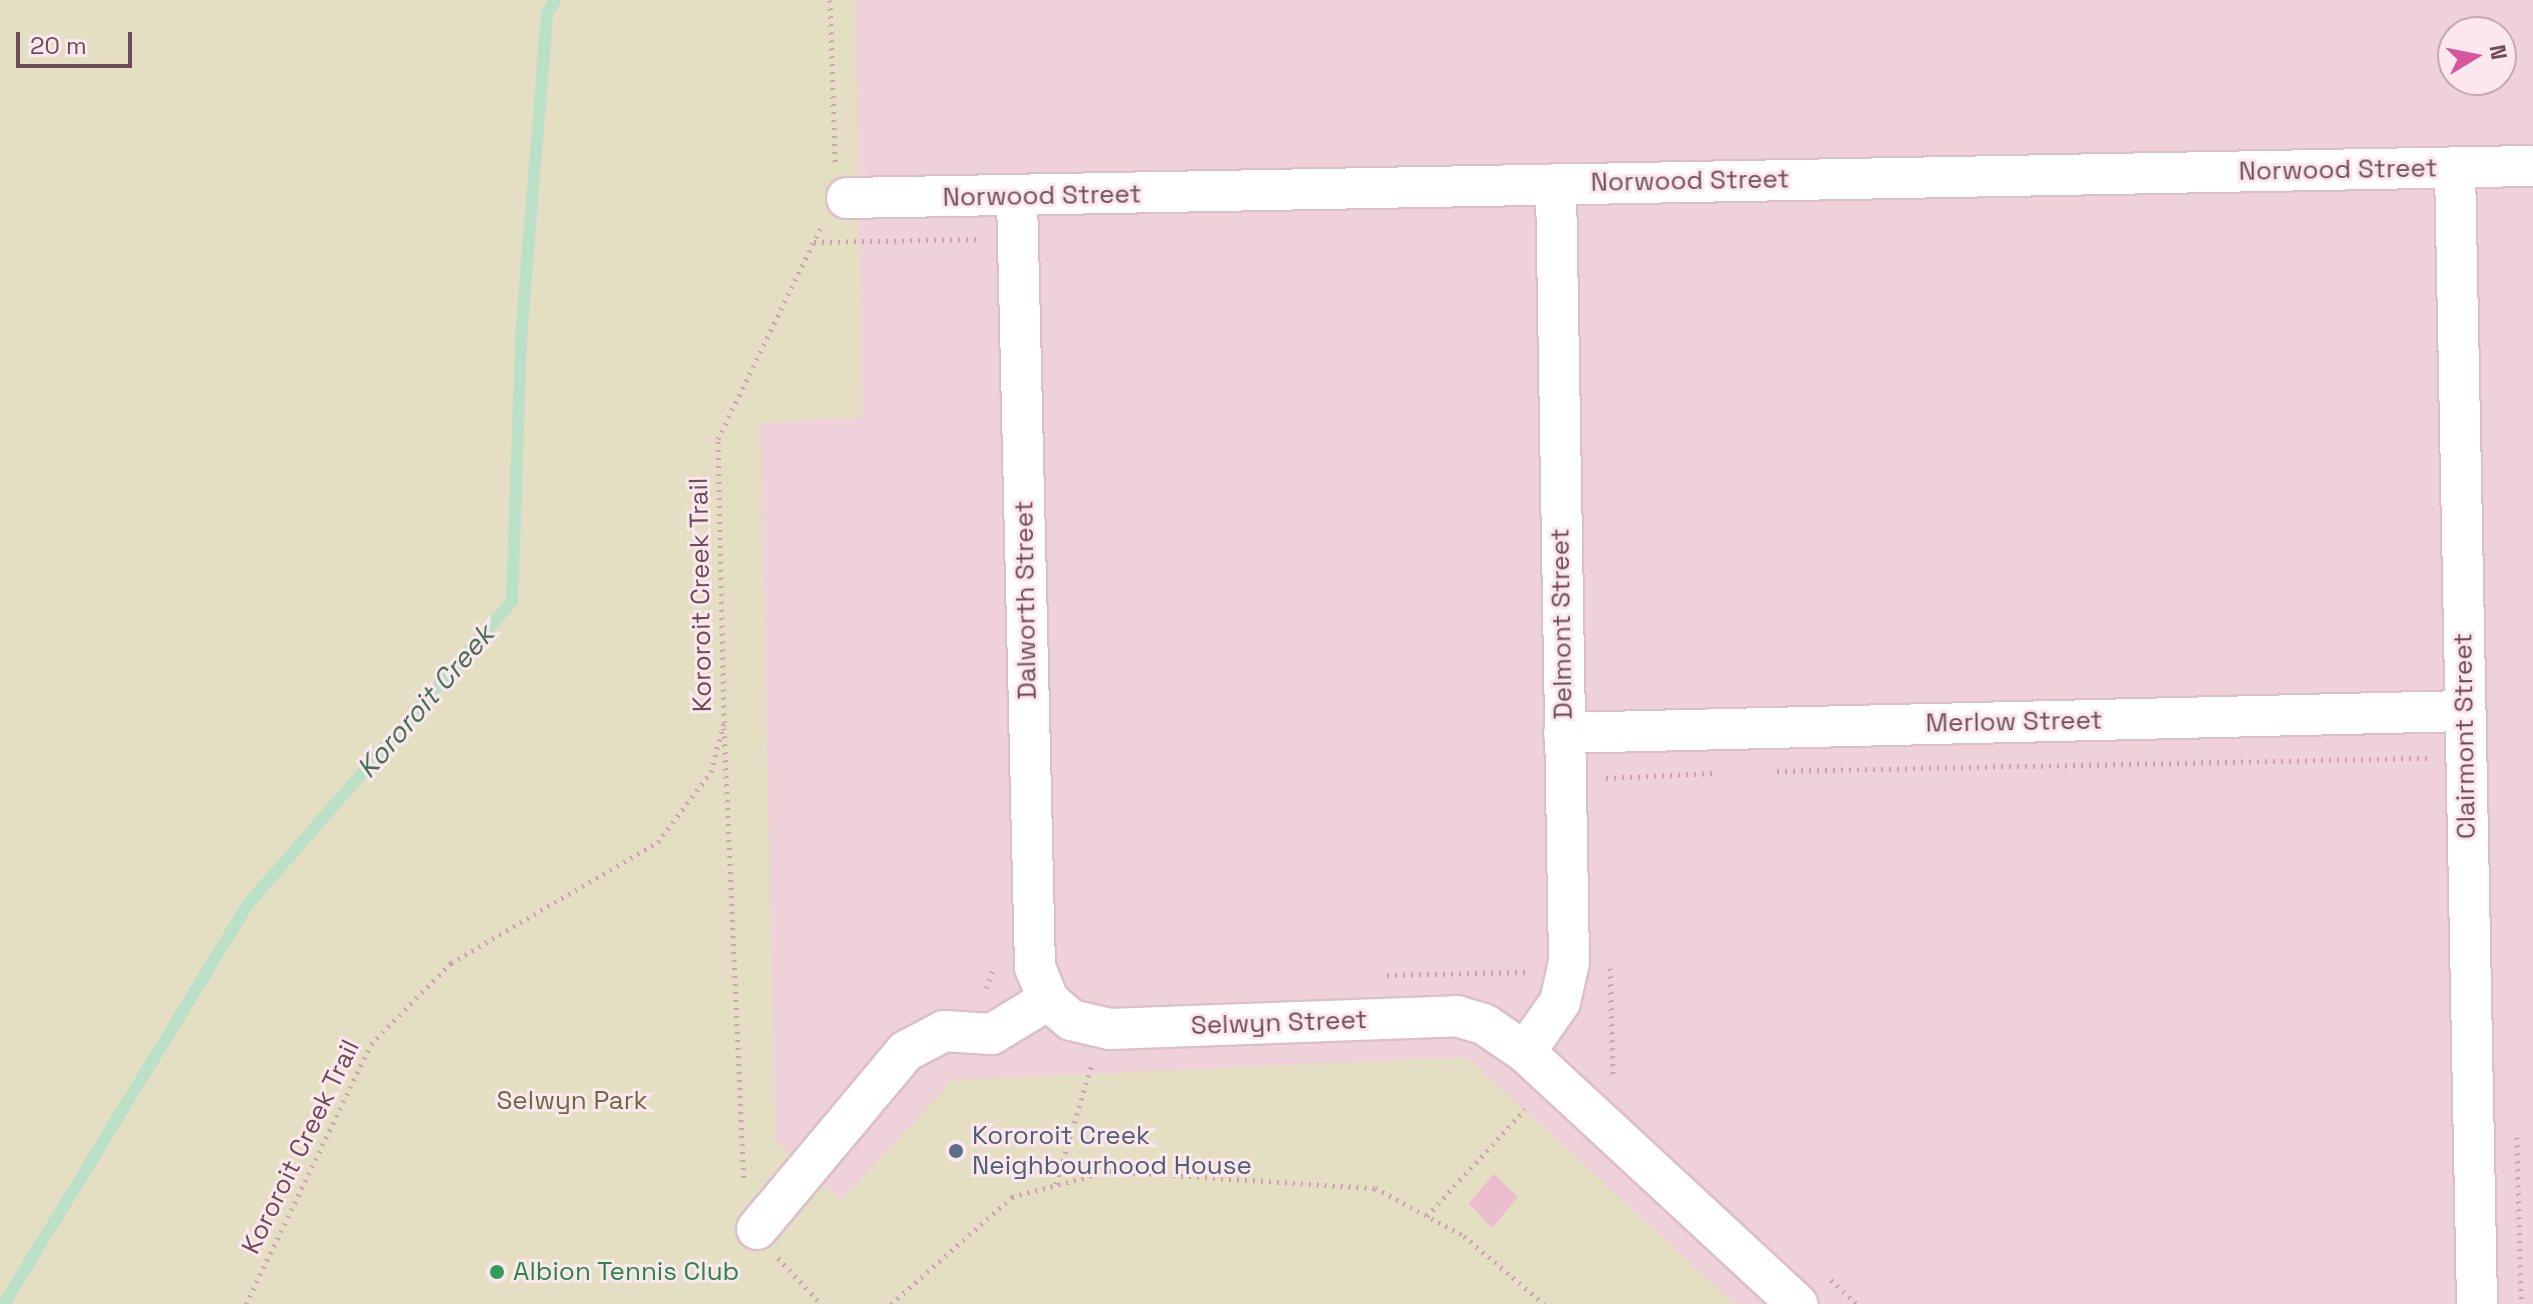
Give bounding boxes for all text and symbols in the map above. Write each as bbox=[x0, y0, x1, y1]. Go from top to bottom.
scale bar bbox=[20, 16, 136, 66]
north arrow bbox=[2437, 16, 2517, 96]
text: 20 m bbox=[30, 30, 87, 61]
text: N bbox=[2484, 42, 2514, 62]
street label: Norwood Street bbox=[2238, 153, 2438, 187]
street label: Norwood Street bbox=[1590, 164, 1790, 198]
street label: Norwood Street bbox=[942, 179, 1142, 213]
street label: Kororoit Creek Trail bbox=[683, 477, 719, 713]
street label: Dalworth Street bbox=[1009, 500, 1043, 700]
street label: Delmont Street bbox=[1545, 528, 1579, 720]
water label: Kororoit Creek bbox=[349, 618, 501, 784]
street label: Clairmont Street bbox=[2448, 633, 2482, 839]
street label: Merlow Street bbox=[1925, 705, 2103, 739]
street label: Selwyn Street bbox=[1190, 1004, 1368, 1042]
street label: Kororoit Creek Trail bbox=[235, 1035, 367, 1259]
park label: Selwyn Park bbox=[496, 1085, 648, 1117]
place label: Kororoit Creek Neighbourhood House bbox=[972, 1120, 1252, 1182]
marker: Kororoit Creek Neighbourhood House bbox=[947, 1142, 965, 1160]
place label: Albion Tennis Club bbox=[513, 1256, 740, 1288]
marker: Albion Tennis Club bbox=[488, 1263, 506, 1281]

